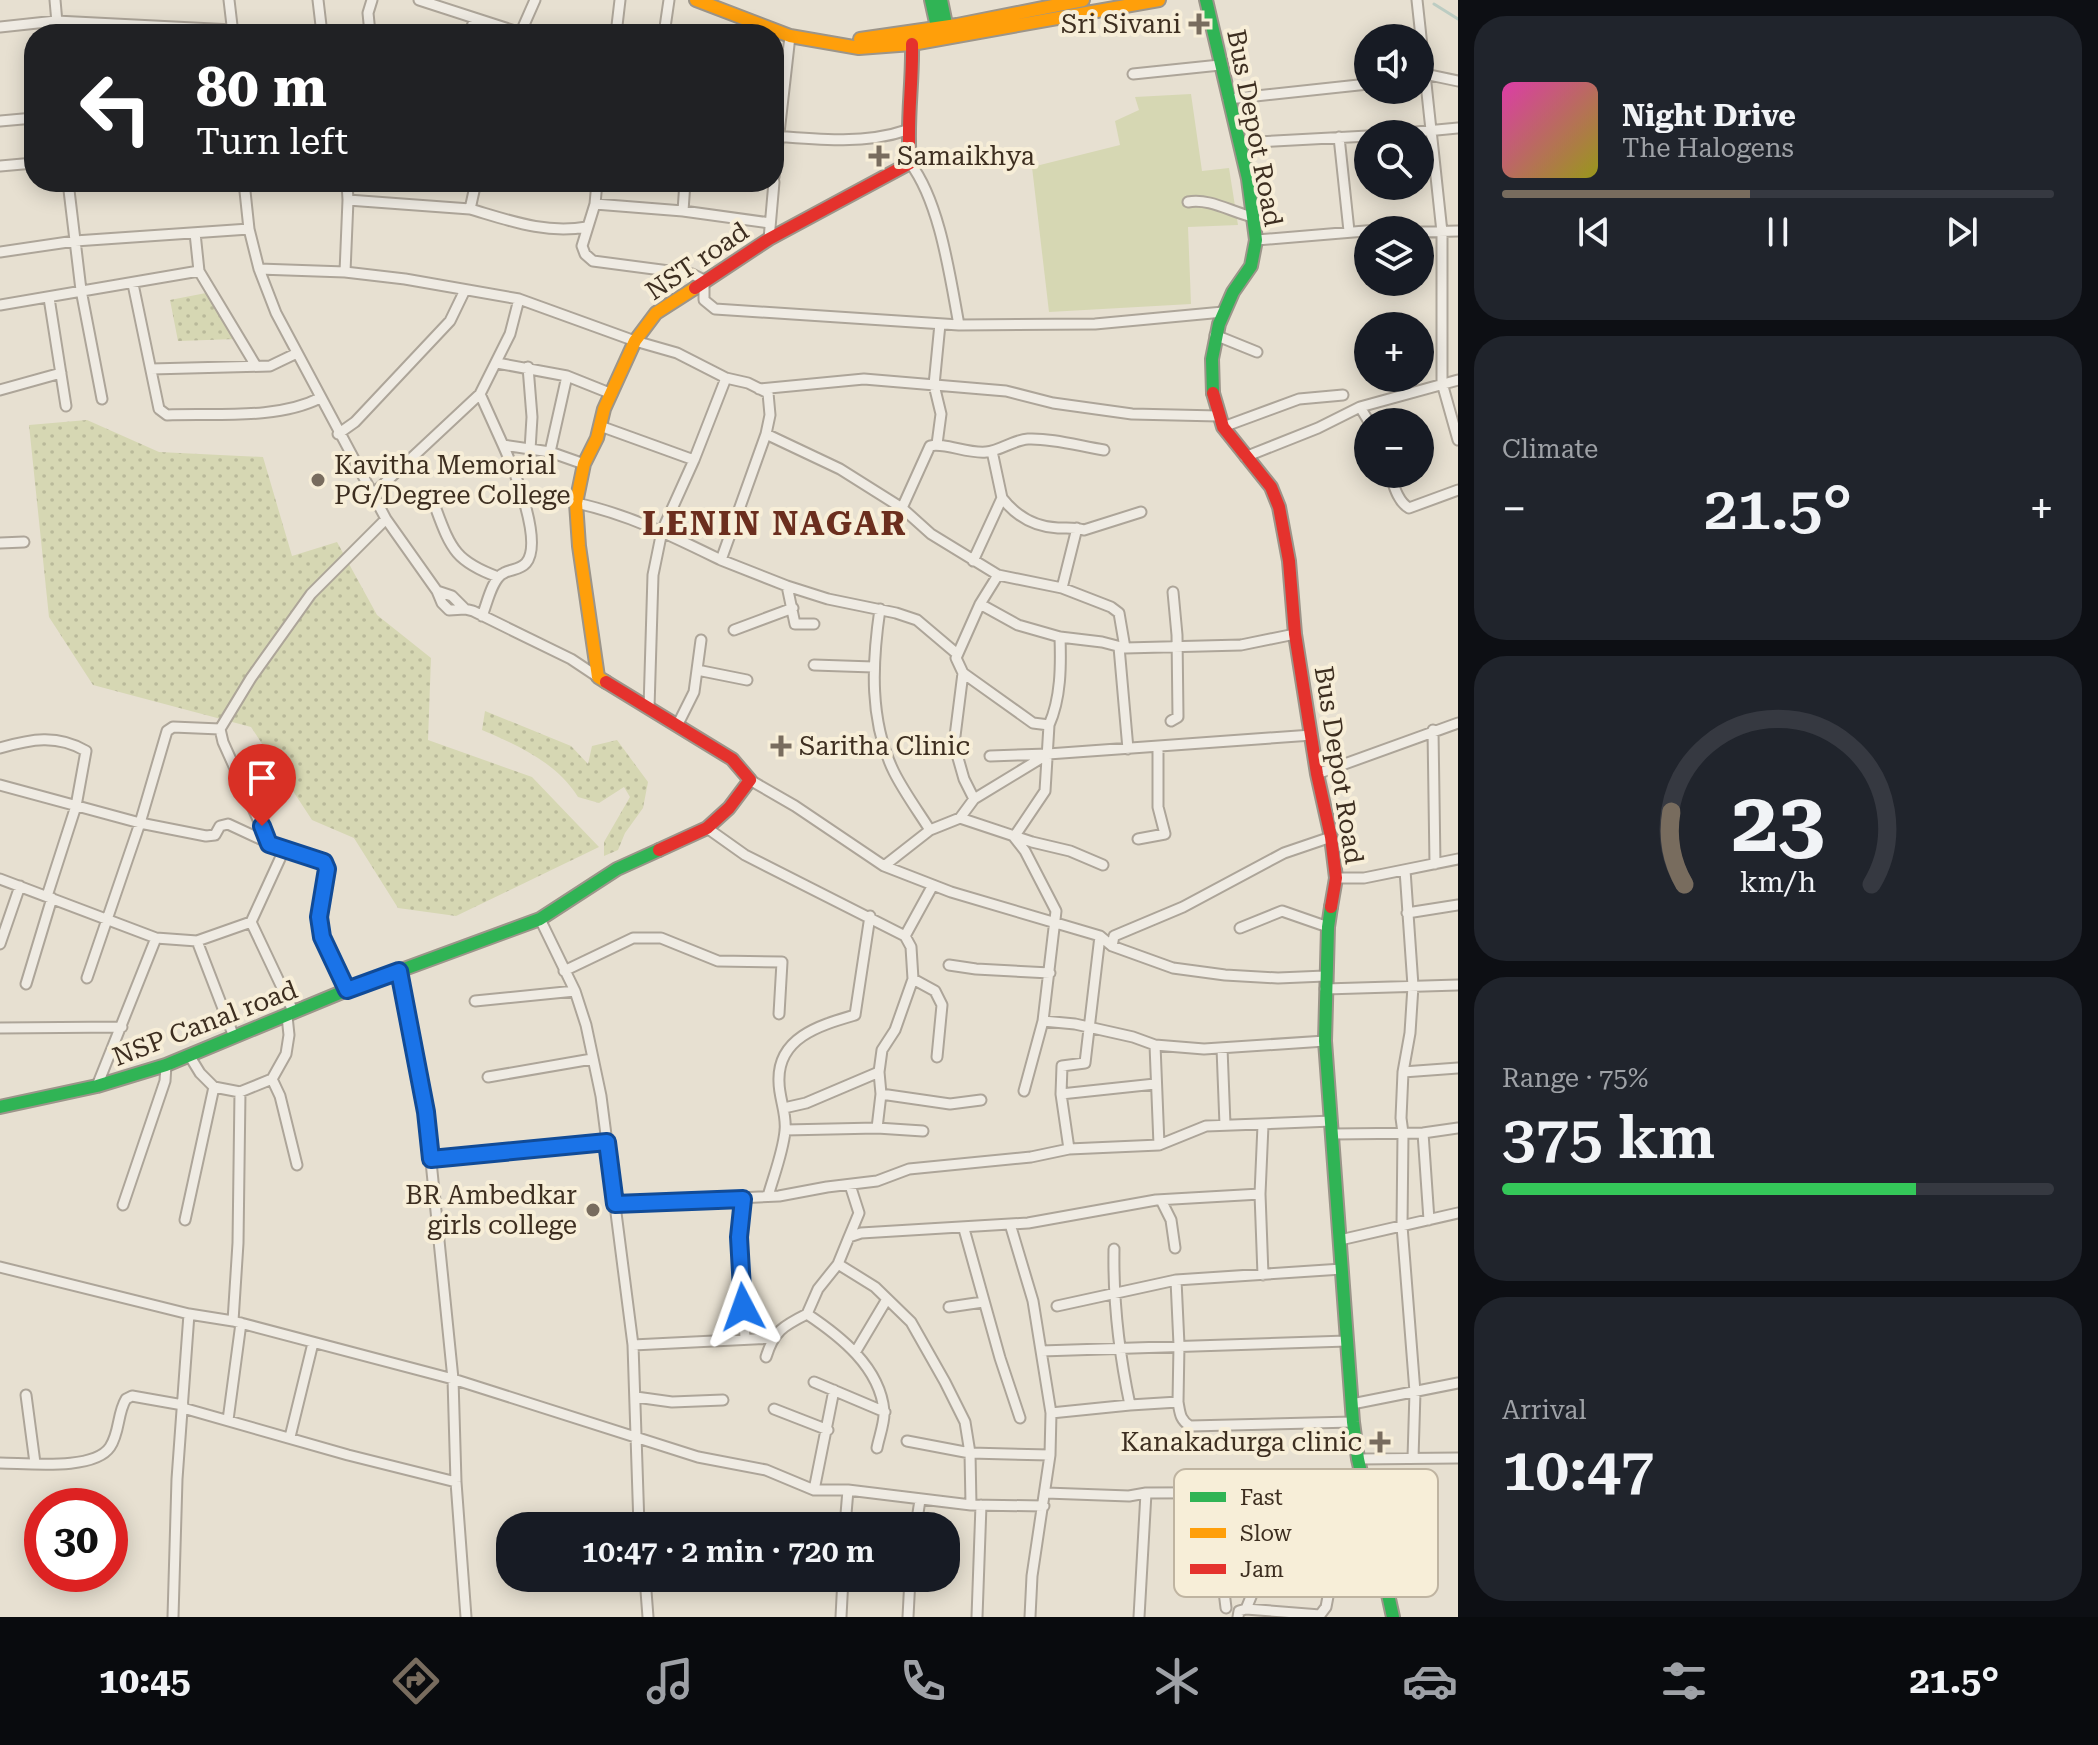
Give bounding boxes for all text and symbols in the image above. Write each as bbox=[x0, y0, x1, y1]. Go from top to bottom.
place label: Sri Sivani bbox=[1061, 9, 1181, 39]
marker: Sri Sivani bbox=[1188, 13, 1210, 35]
map controls bbox=[1354, 24, 1434, 488]
button: sound bbox=[1354, 24, 1434, 104]
street label: Bus Depot Road bbox=[1221, 27, 1289, 229]
text: 80 m bbox=[196, 54, 327, 120]
icon: left bbox=[64, 56, 168, 160]
text: Night Drive bbox=[1622, 98, 1796, 133]
button: search bbox=[1354, 120, 1434, 200]
text: Turn left bbox=[196, 121, 348, 163]
text: The Halogens bbox=[1622, 133, 1794, 163]
place label: Samaikhya bbox=[897, 141, 1035, 171]
marker: Samaikhya bbox=[868, 145, 890, 167]
icon: previous bbox=[1572, 210, 1616, 254]
icon: pause bbox=[1756, 210, 1800, 254]
icon: next bbox=[1940, 210, 1984, 254]
street label: NST road bbox=[640, 216, 754, 306]
button: layers bbox=[1354, 216, 1434, 296]
button: + bbox=[1354, 312, 1434, 392]
button: − bbox=[1354, 408, 1434, 488]
text: Climate bbox=[1502, 434, 1598, 464]
place label: Kavitha Memorial PG/Degree College bbox=[334, 450, 571, 510]
marker: Kavitha Memorial PG/Degree College bbox=[309, 471, 327, 489]
text: 21.5° bbox=[1704, 473, 1852, 544]
text: − bbox=[1502, 483, 1527, 535]
text: + bbox=[2029, 483, 2054, 535]
district label: LENIN NAGAR bbox=[642, 503, 908, 543]
street label: Bus Depot Road bbox=[1309, 664, 1370, 866]
place label: Saritha Clinic bbox=[799, 731, 970, 761]
marker: Saritha Clinic bbox=[770, 735, 792, 757]
pin bbox=[228, 744, 296, 826]
icon: arrive bbox=[240, 756, 284, 800]
text: 23 bbox=[1731, 773, 1825, 870]
text: km/h bbox=[1740, 865, 1816, 899]
street label: NSP Canal road bbox=[108, 974, 302, 1072]
text: Range · 75% bbox=[1502, 1063, 1648, 1093]
text: 375 km bbox=[1502, 1102, 1715, 1173]
place label: BR Ambedkar girls college bbox=[405, 1180, 577, 1240]
marker: BR Ambedkar girls college bbox=[584, 1201, 602, 1219]
position arrow bbox=[701, 1265, 785, 1349]
text: Arrival bbox=[1502, 1395, 1587, 1425]
place label: Kanakadurga clinic bbox=[1120, 1427, 1362, 1457]
marker: Kanakadurga clinic bbox=[1369, 1431, 1391, 1453]
text: 10:47 bbox=[1502, 1434, 1654, 1505]
legend bbox=[1174, 1469, 1438, 1597]
text: Fast bbox=[1240, 1485, 1283, 1510]
speed limit sign: 30 bbox=[24, 1488, 128, 1592]
text: Slow bbox=[1240, 1521, 1293, 1546]
text: 10:47 · 2 min · 720 m bbox=[582, 1534, 874, 1569]
text: Jam bbox=[1240, 1557, 1284, 1582]
icon: directions bbox=[388, 1653, 444, 1709]
icon: music bbox=[642, 1653, 698, 1709]
icon: phone bbox=[895, 1653, 951, 1709]
icon: climate bbox=[1149, 1653, 1205, 1709]
icon: car bbox=[1402, 1653, 1458, 1709]
icon: filters bbox=[1656, 1653, 1712, 1709]
text: 10:45 bbox=[99, 1660, 191, 1702]
text: 21.5° bbox=[1909, 1660, 1999, 1702]

